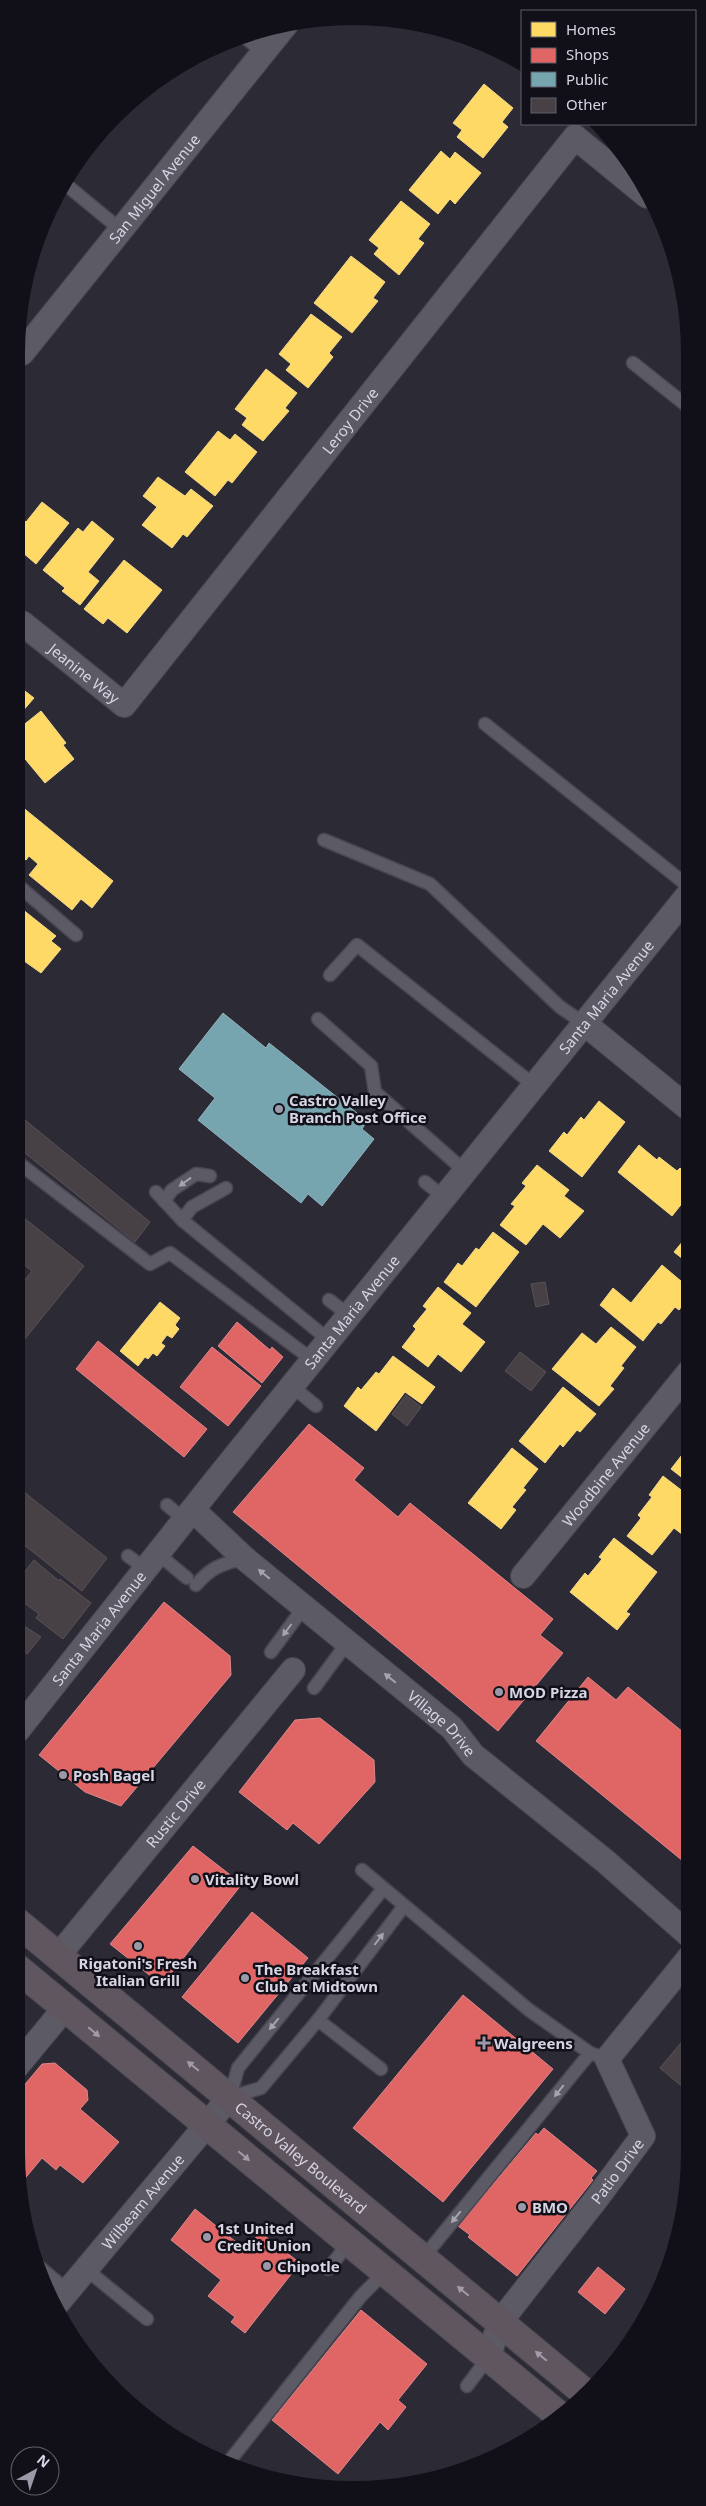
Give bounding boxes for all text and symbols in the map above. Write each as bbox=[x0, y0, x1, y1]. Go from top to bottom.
legend bbox=[521, 10, 696, 125]
text: Homes bbox=[566, 19, 616, 39]
text: Shops bbox=[566, 44, 609, 64]
text: Public bbox=[566, 69, 609, 89]
text: Other bbox=[566, 94, 607, 114]
street label: San Miguel Avenue bbox=[104, 130, 204, 247]
street label: Leroy Drive bbox=[317, 383, 382, 458]
street label: Jeanine Way bbox=[43, 637, 124, 708]
street label: Santa Maria Avenue bbox=[554, 936, 658, 1058]
place label: Castro Valley Branch Post Office bbox=[289, 1090, 427, 1127]
marker: Castro Valley Branch Post Office bbox=[273, 1103, 285, 1115]
one-way arrow bbox=[178, 1177, 191, 1187]
street label: Santa Maria Avenue bbox=[300, 1251, 404, 1373]
street label: Woodbine Avenue bbox=[557, 1418, 654, 1531]
street label: Santa Maria Avenue bbox=[47, 1567, 150, 1690]
one-way arrow bbox=[258, 1569, 271, 1580]
one-way arrow bbox=[282, 1623, 293, 1636]
one-way arrow bbox=[383, 1672, 396, 1683]
place label: MOD Pizza bbox=[509, 1682, 587, 1702]
street label: Village Drive bbox=[403, 1686, 480, 1760]
marker: MOD Pizza bbox=[493, 1686, 505, 1698]
place label: Posh Bagel bbox=[73, 1765, 155, 1785]
marker: Posh Bagel bbox=[57, 1769, 69, 1781]
street label: Rustic Drive bbox=[141, 1775, 210, 1852]
place label: Vitality Bowl bbox=[205, 1869, 299, 1889]
marker: Vitality Bowl bbox=[189, 1873, 201, 1885]
one-way arrow bbox=[374, 1932, 384, 1946]
marker: Rigatoni's Fresh Italian Grill bbox=[132, 1940, 144, 1952]
place label: Rigatoni's Fresh Italian Grill bbox=[79, 1953, 197, 1990]
place label: The Breakfast Club at Midtown bbox=[255, 1959, 378, 1996]
marker: The Breakfast Club at Midtown bbox=[239, 1972, 251, 1984]
one-way arrow bbox=[268, 2017, 279, 2030]
one-way arrow bbox=[87, 2026, 100, 2037]
place label: Walgreens bbox=[494, 2033, 573, 2053]
marker: Walgreens bbox=[478, 2037, 490, 2049]
one-way arrow bbox=[186, 2061, 199, 2072]
one-way arrow bbox=[553, 2084, 564, 2097]
street label: Castro Valley Boulevard bbox=[231, 2097, 371, 2218]
street label: Patio Drive bbox=[586, 2134, 648, 2208]
street label: Wilbeam Avenue bbox=[97, 2150, 188, 2253]
one-way arrow bbox=[237, 2151, 250, 2162]
place label: BMO bbox=[532, 2197, 568, 2217]
marker: BMO bbox=[516, 2201, 528, 2213]
one-way arrow bbox=[450, 2210, 461, 2223]
place label: 1st United Credit Union bbox=[217, 2218, 311, 2255]
marker: 1st United Credit Union bbox=[201, 2231, 213, 2243]
place label: Chipotle bbox=[277, 2256, 340, 2276]
marker: Chipotle bbox=[261, 2260, 273, 2272]
one-way arrow bbox=[456, 2285, 469, 2296]
one-way arrow bbox=[535, 2351, 548, 2362]
north arrow bbox=[10, 2446, 60, 2496]
text: N bbox=[33, 2450, 54, 2472]

